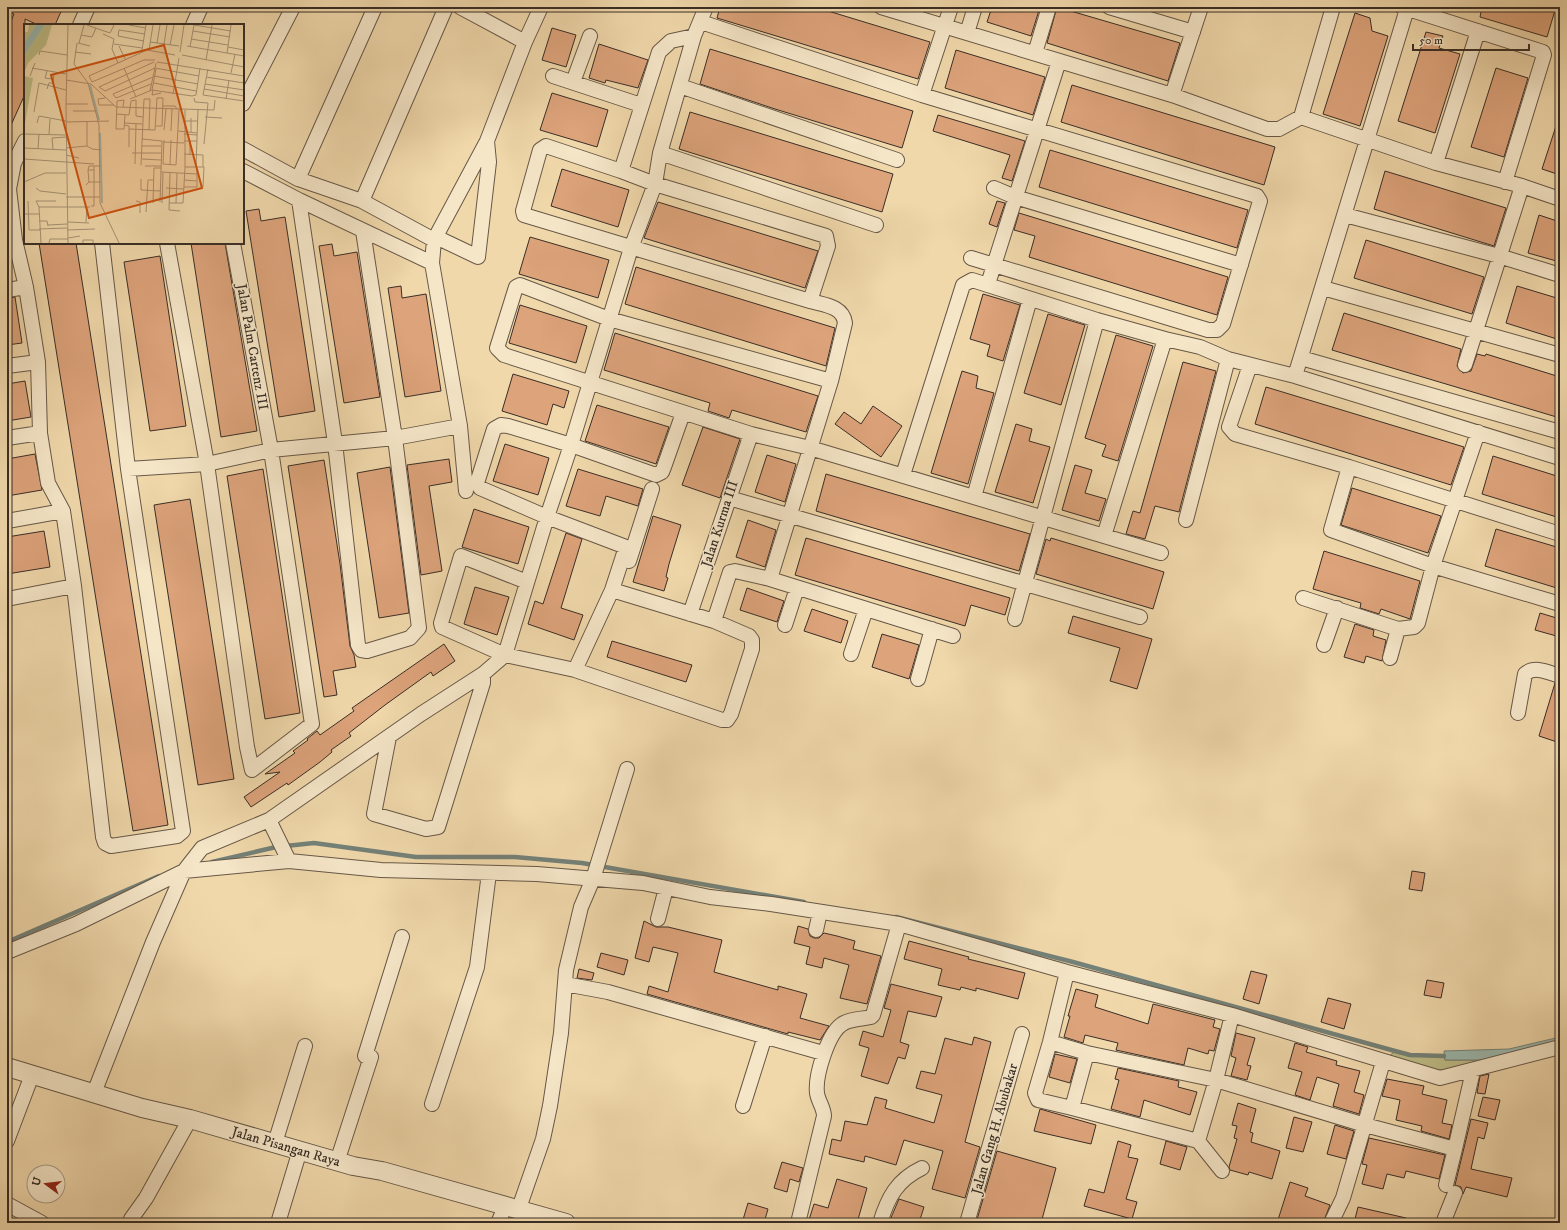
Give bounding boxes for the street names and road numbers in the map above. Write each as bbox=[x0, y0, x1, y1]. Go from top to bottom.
street label: Jalan Palm Cartenz III bbox=[232, 280, 272, 412]
street label: Jalan Kurma III bbox=[697, 478, 743, 572]
street label: Jalan Gang H. Abubakar bbox=[967, 1061, 1023, 1199]
street label: Jalan Pisangan Raya bbox=[228, 1122, 342, 1171]

